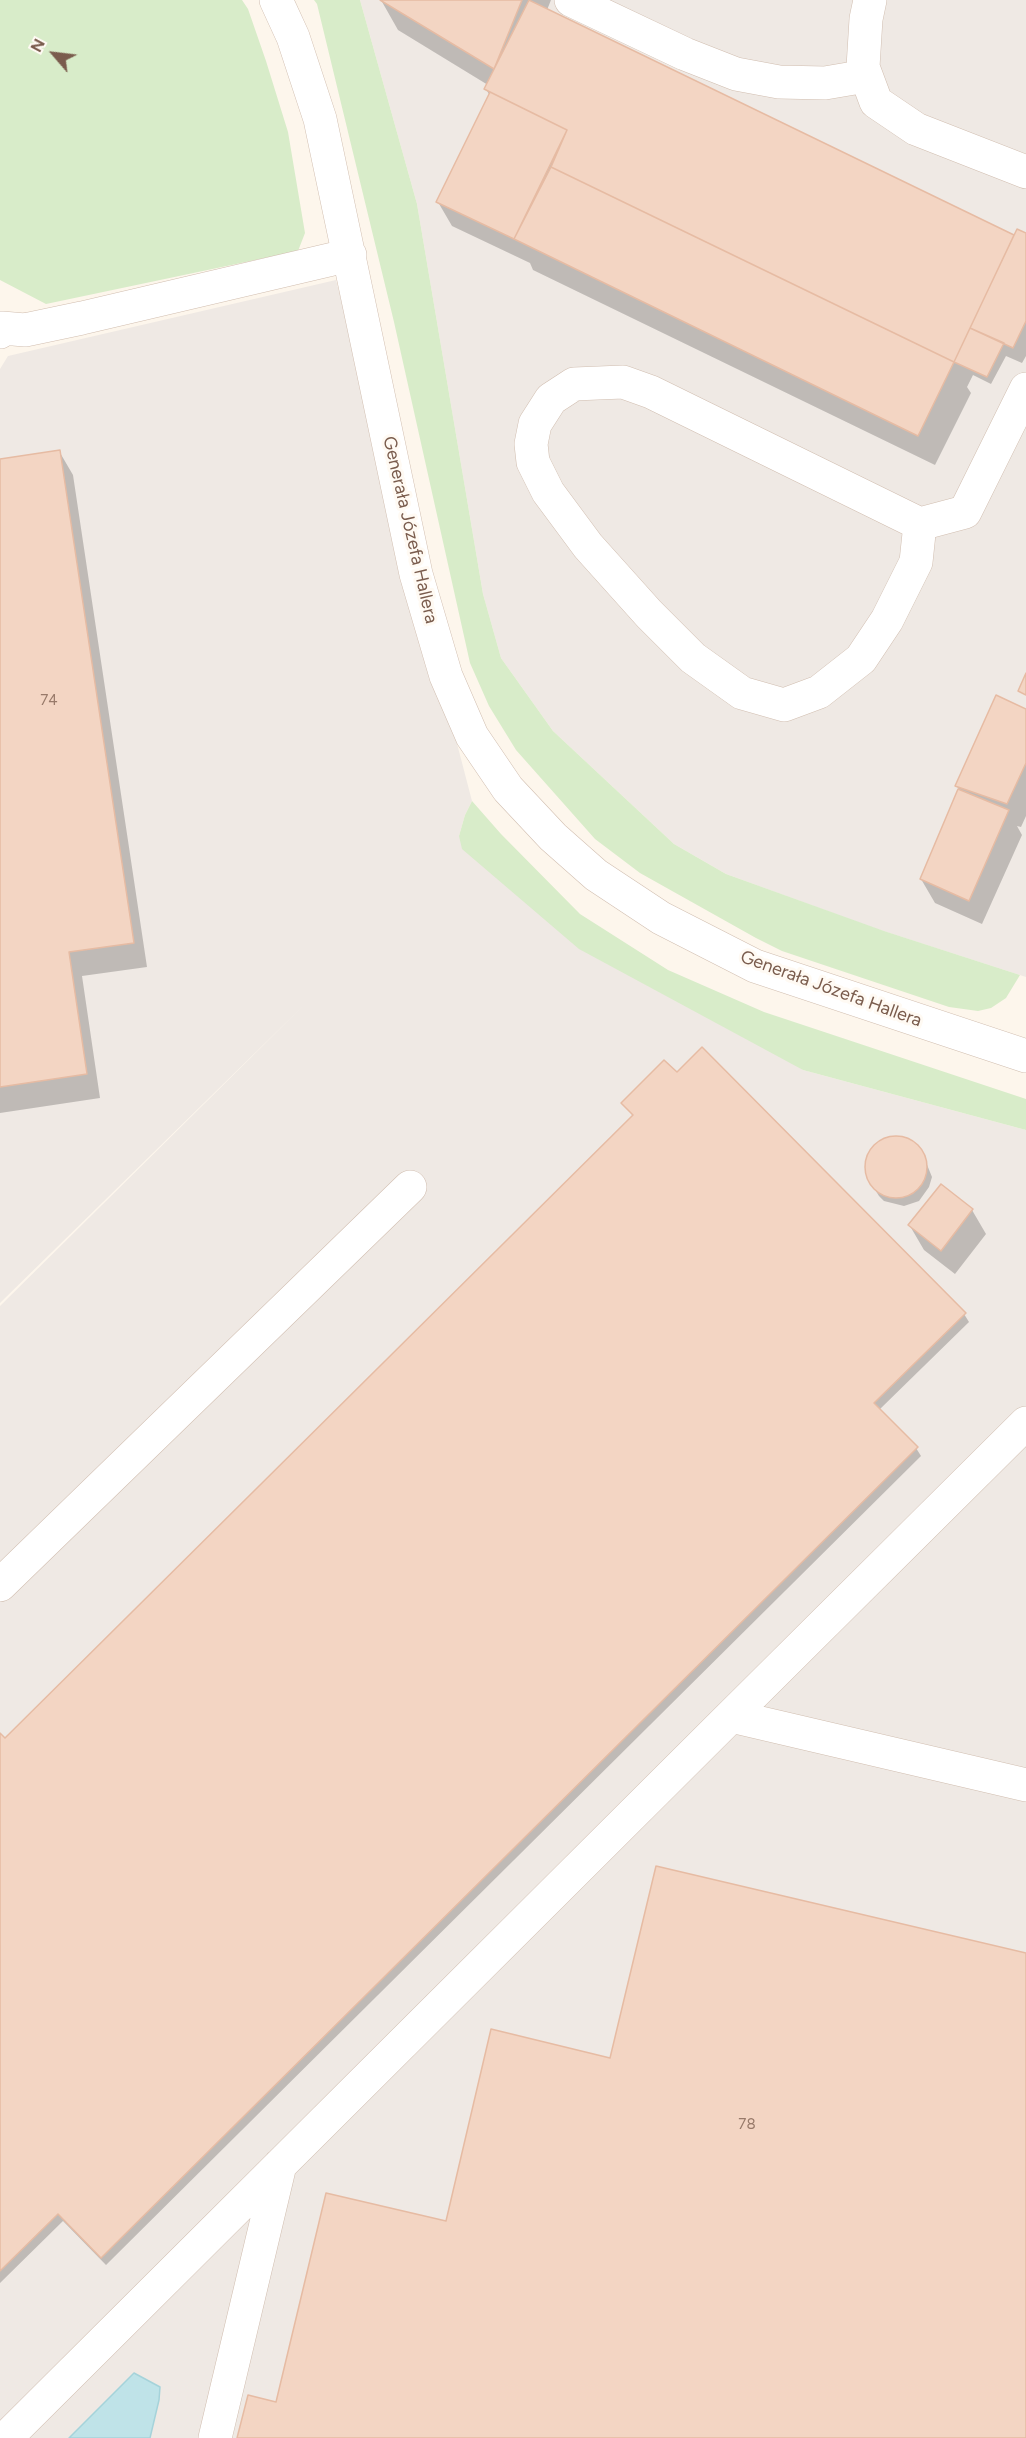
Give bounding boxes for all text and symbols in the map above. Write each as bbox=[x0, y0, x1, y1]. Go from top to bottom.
north arrow bbox=[24, 24, 84, 84]
text: N bbox=[26, 35, 49, 55]
street label: Generała Józefa Hallera bbox=[378, 434, 442, 626]
house number: 74 bbox=[40, 692, 58, 710]
street label: Generała Józefa Hallera bbox=[737, 946, 925, 1032]
house number: 78 bbox=[738, 2116, 756, 2134]

